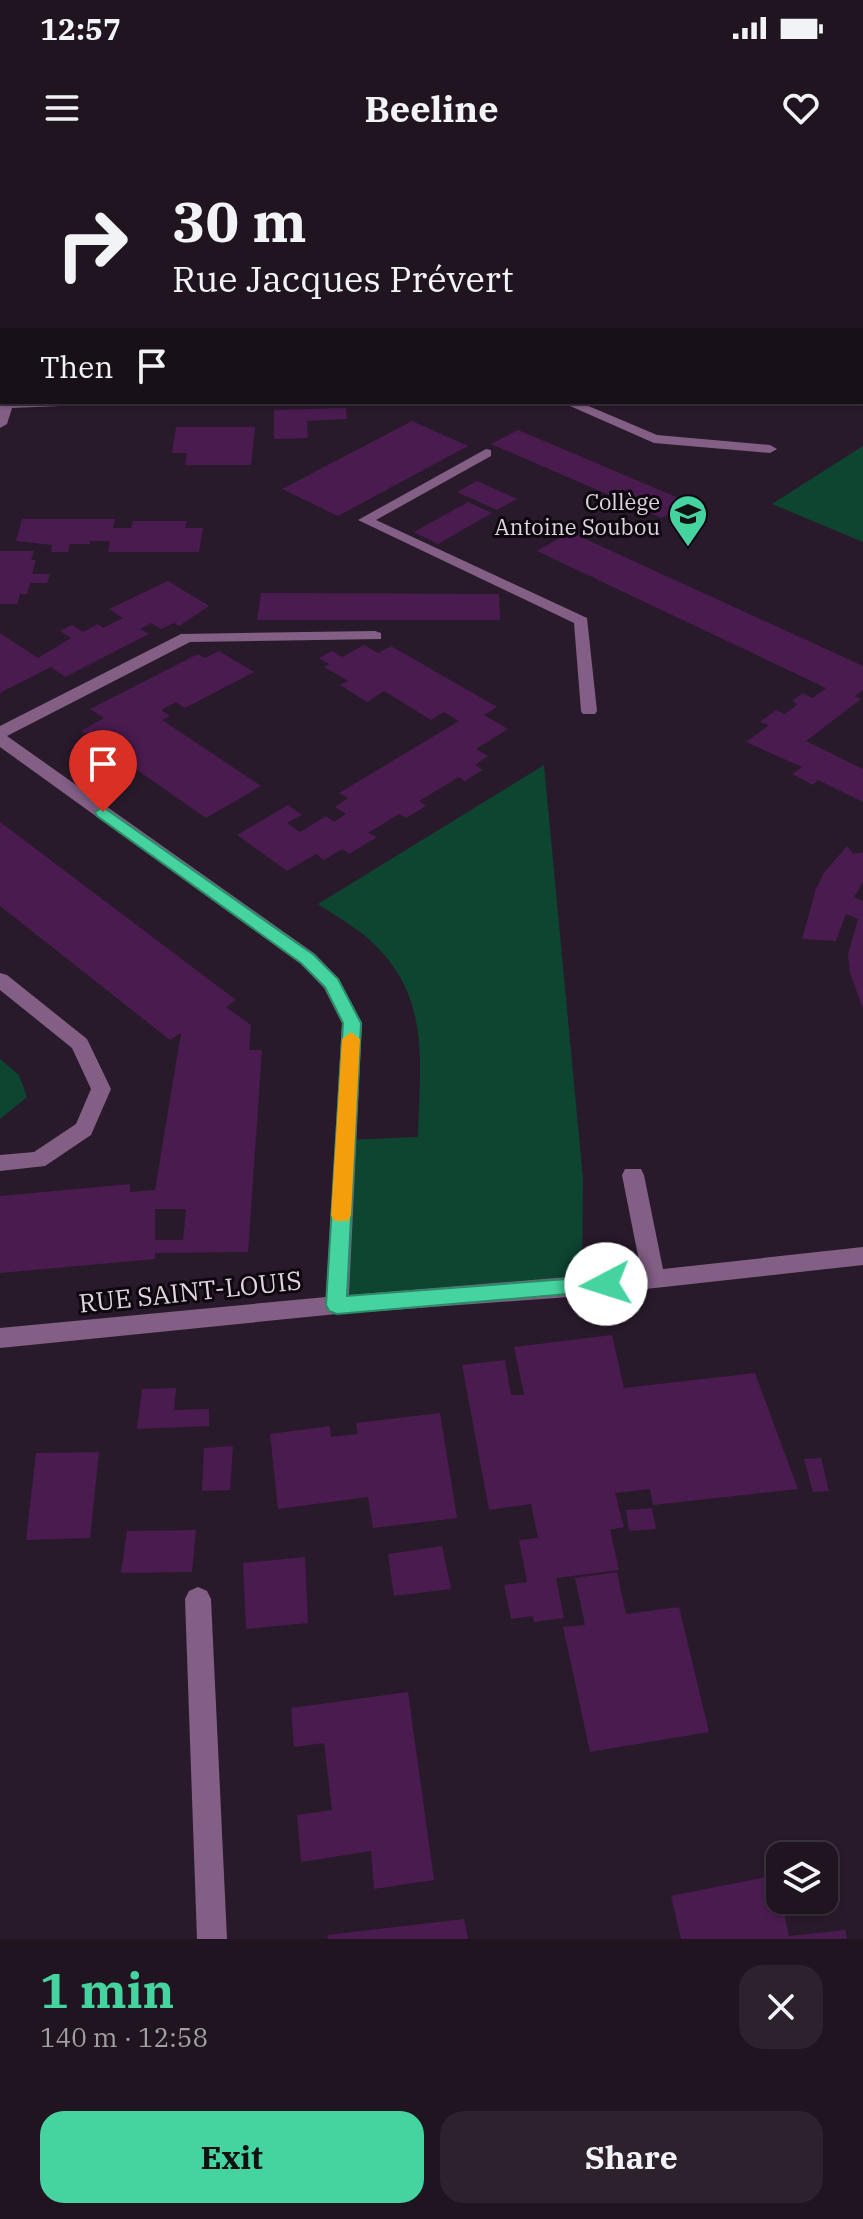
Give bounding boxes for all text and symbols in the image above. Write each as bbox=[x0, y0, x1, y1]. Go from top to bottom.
text: 12:57 bbox=[40, 9, 121, 48]
text: Beeline bbox=[364, 85, 499, 132]
icon: menu bbox=[40, 86, 84, 130]
icon: heart bbox=[779, 86, 823, 130]
text: 30 m bbox=[172, 185, 307, 257]
icon: right bbox=[40, 192, 144, 296]
text: Rue Jacques Prévert bbox=[172, 255, 514, 302]
icon: arrive bbox=[130, 344, 174, 388]
text: Then bbox=[40, 347, 114, 386]
place label: Collège Antoine Soubou bbox=[494, 487, 660, 541]
school or university icon: Collège Antoine Soubou bbox=[667, 493, 709, 548]
pin bbox=[69, 730, 137, 812]
icon: arrive bbox=[81, 742, 125, 786]
position arrow bbox=[564, 1242, 648, 1326]
street label: RUE SAINT-LOUIS bbox=[77, 1262, 303, 1320]
map controls bbox=[766, 1842, 838, 1914]
button: layers bbox=[766, 1842, 838, 1914]
text: 1 min bbox=[40, 1959, 174, 2021]
button: close bbox=[739, 1965, 823, 2049]
text: 140 m · 12:58 bbox=[40, 2020, 208, 2054]
button: Exit bbox=[40, 2111, 424, 2203]
button: Share bbox=[440, 2111, 823, 2203]

